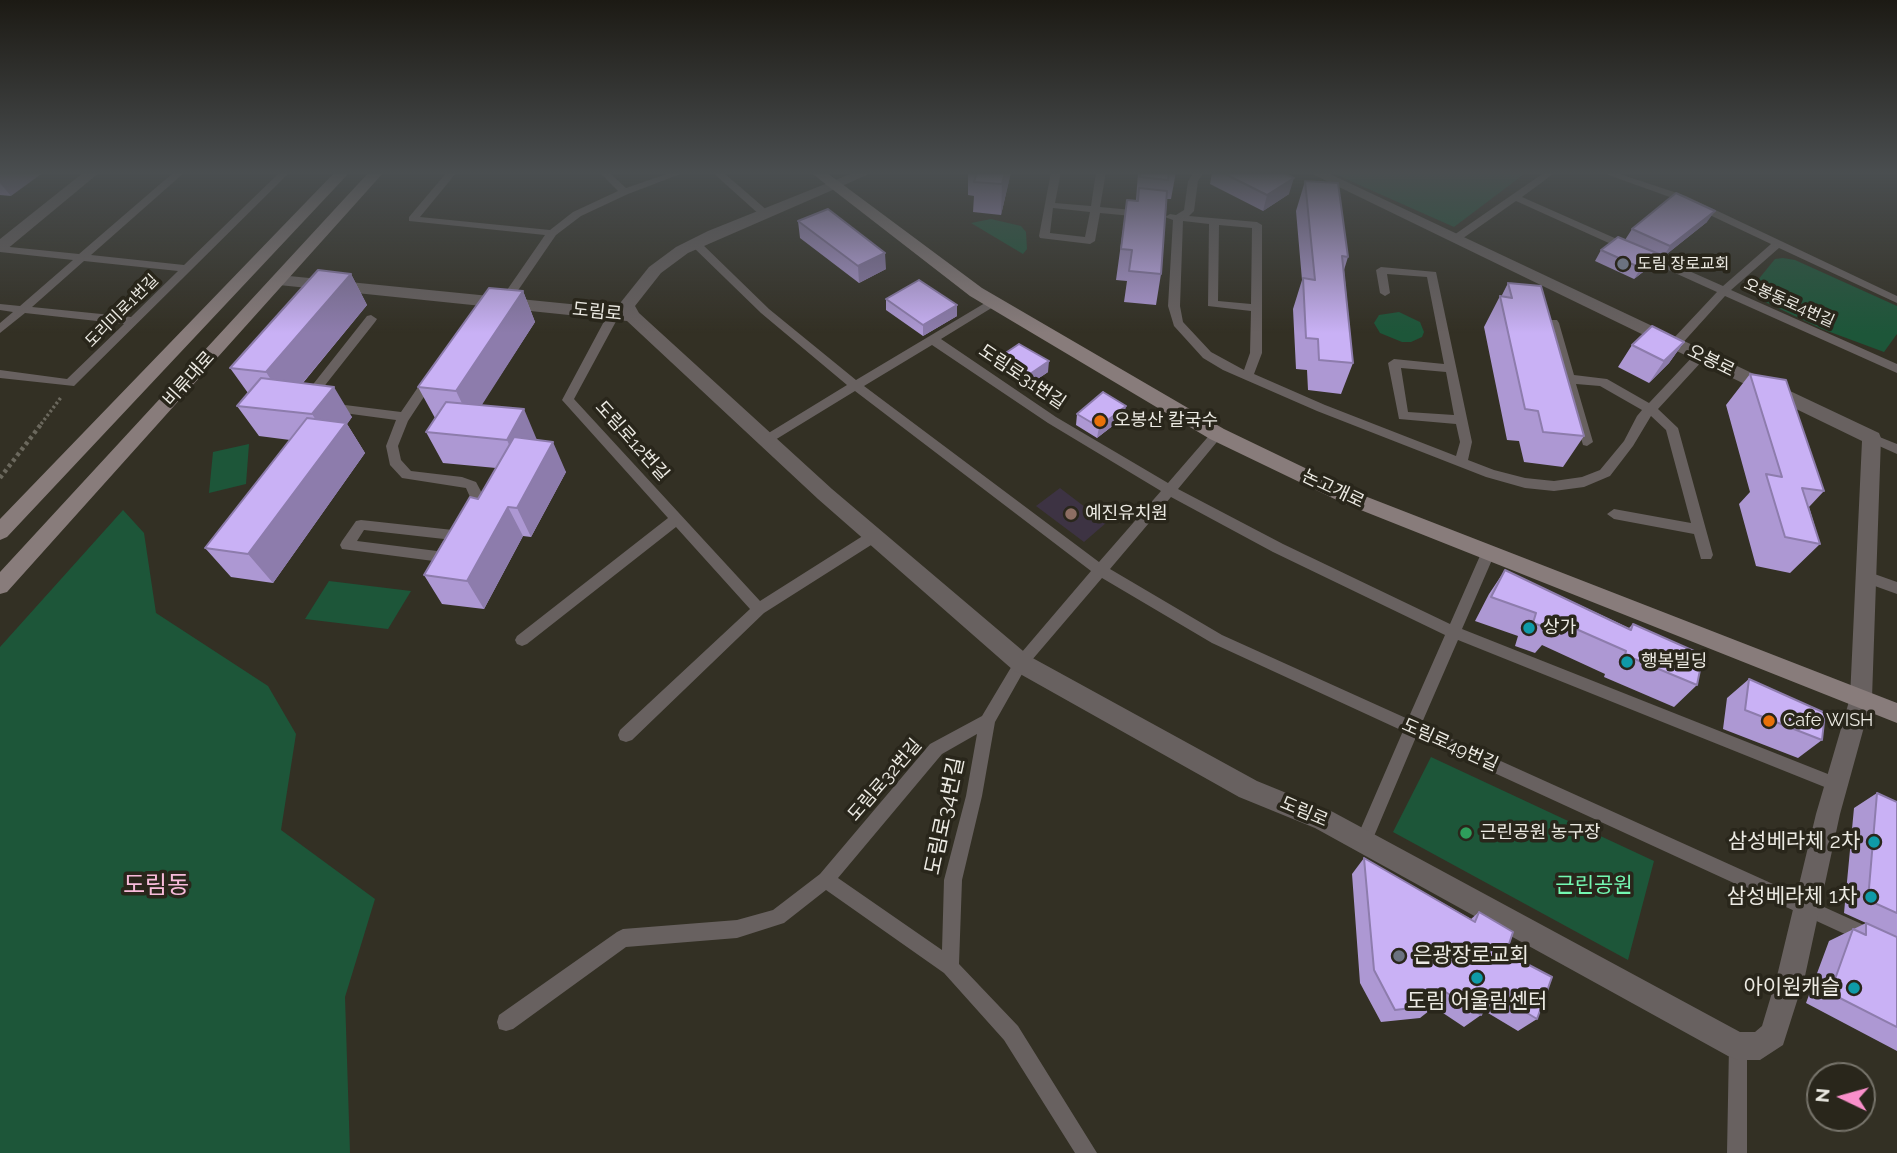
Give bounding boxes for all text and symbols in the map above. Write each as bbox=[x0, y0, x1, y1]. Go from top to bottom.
place label: 도림 장로교회 bbox=[1637, 254, 1729, 274]
marker: 도림 장로교회 bbox=[1615, 256, 1631, 272]
street label: 도리미로1번길 bbox=[82, 271, 162, 351]
street label: 오봉동로4번길 bbox=[1741, 274, 1837, 332]
street label: 도림로 bbox=[571, 299, 623, 325]
street label: 도림로31번길 bbox=[974, 340, 1070, 414]
street label: 오봉로 bbox=[1684, 340, 1738, 382]
street label: 비류대로 bbox=[159, 347, 219, 411]
street label: 도림로12번길 bbox=[591, 397, 673, 485]
place label: 오봉산 칼국수 bbox=[1114, 410, 1218, 432]
marker: 오봉산 칼국수 bbox=[1092, 413, 1108, 429]
street label: 논고개로 bbox=[1298, 465, 1368, 513]
place label: 예진유치원 bbox=[1085, 503, 1168, 525]
marker: 예진유치원 bbox=[1063, 506, 1079, 522]
place label: 상가 bbox=[1543, 617, 1576, 639]
marker: 상가 bbox=[1521, 620, 1537, 636]
place label: 행복빌딩 bbox=[1641, 651, 1707, 673]
marker: 행복빌딩 bbox=[1619, 654, 1635, 670]
place label: Cafe WISH bbox=[1783, 710, 1873, 732]
marker: Cafe WISH bbox=[1761, 713, 1777, 729]
street label: 도림로49번길 bbox=[1398, 714, 1502, 776]
street label: 도림로32번길 bbox=[843, 735, 927, 825]
street label: 도림로34번길 bbox=[920, 755, 970, 877]
street label: 도림로 bbox=[1277, 792, 1331, 832]
place label: 근린공원 농구장 bbox=[1480, 822, 1601, 844]
marker: 근린공원 농구장 bbox=[1458, 825, 1474, 841]
place label: 삼성베라체 2차 bbox=[1728, 829, 1860, 855]
marker: 삼성베라체 2차 bbox=[1866, 834, 1882, 850]
district label: 도림동 bbox=[123, 872, 189, 900]
park label: 근린공원 bbox=[1555, 873, 1633, 899]
place label: 삼성베라체 1차 bbox=[1727, 884, 1857, 910]
marker: 삼성베라체 1차 bbox=[1863, 889, 1879, 905]
place label: 은광장로교회 bbox=[1413, 943, 1529, 969]
marker: 은광장로교회 bbox=[1391, 948, 1407, 964]
marker: 도림 어울림센터 bbox=[1469, 970, 1485, 986]
place label: 아이원캐슬 bbox=[1743, 975, 1840, 1001]
marker: 아이원캐슬 bbox=[1846, 980, 1862, 996]
place label: 도림 어울림센터 bbox=[1407, 989, 1547, 1015]
north arrow bbox=[1806, 1062, 1876, 1132]
text: N bbox=[1810, 1087, 1834, 1104]

